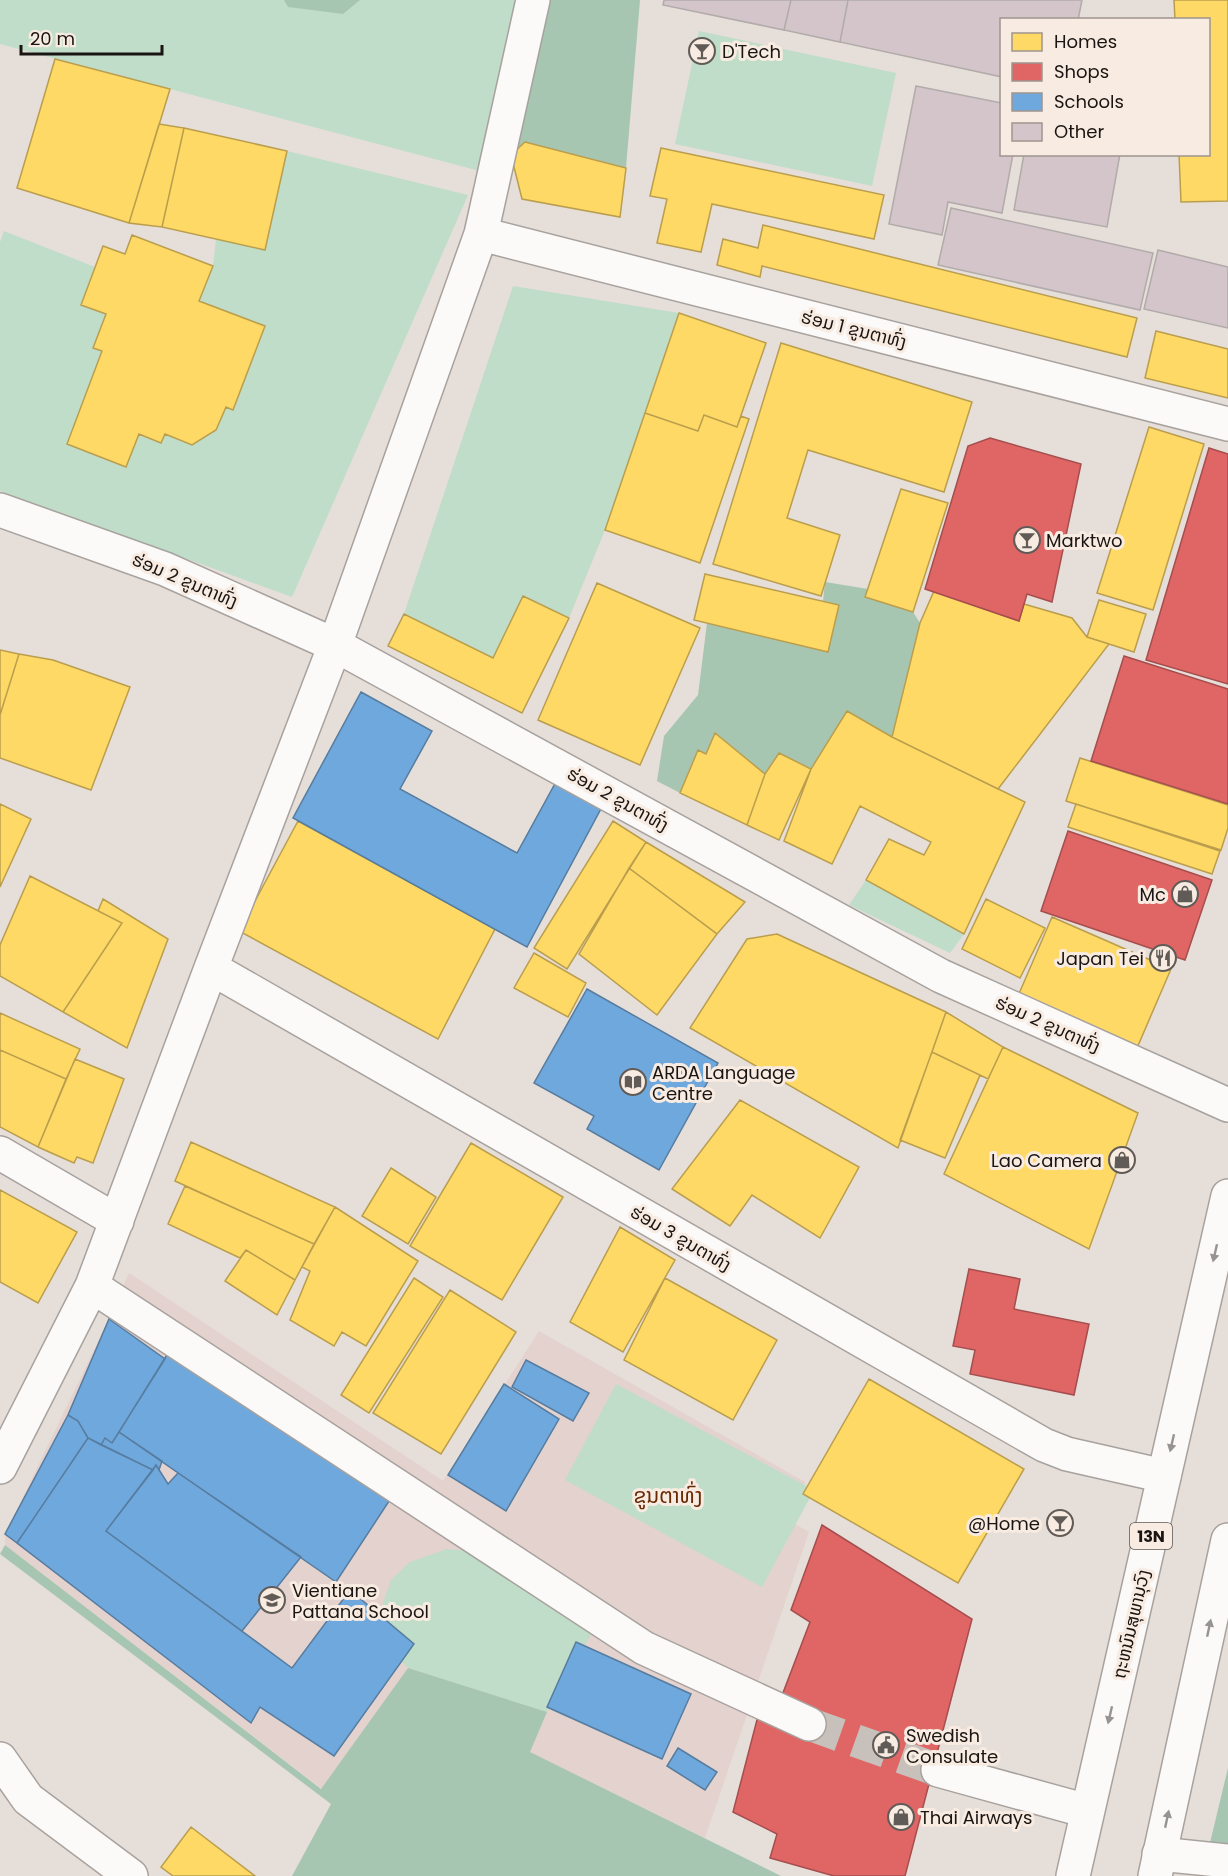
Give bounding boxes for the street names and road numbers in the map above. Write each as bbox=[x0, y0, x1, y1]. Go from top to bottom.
street label: ຮ່ອມ 1 ຂູນຕາທົ່ງ bbox=[799, 304, 909, 354]
street label: ຮ່ອມ 2 ຂູນຕາທົ່ງ bbox=[128, 547, 242, 613]
street label: ຮ່ອມ 2 ຂູນຕາທົ່ງ bbox=[563, 761, 673, 837]
street label: ຮ່ອມ 2 ຂູນຕາທົ່ງ bbox=[992, 990, 1104, 1058]
street label: ຮ່ອມ 3 ຂູນຕາທົ່ງ bbox=[626, 1199, 736, 1277]
road number: 13N bbox=[1130, 1523, 1172, 1549]
street label: ຖະຫນົນສຸພານຸວົງ bbox=[1106, 1567, 1156, 1681]

